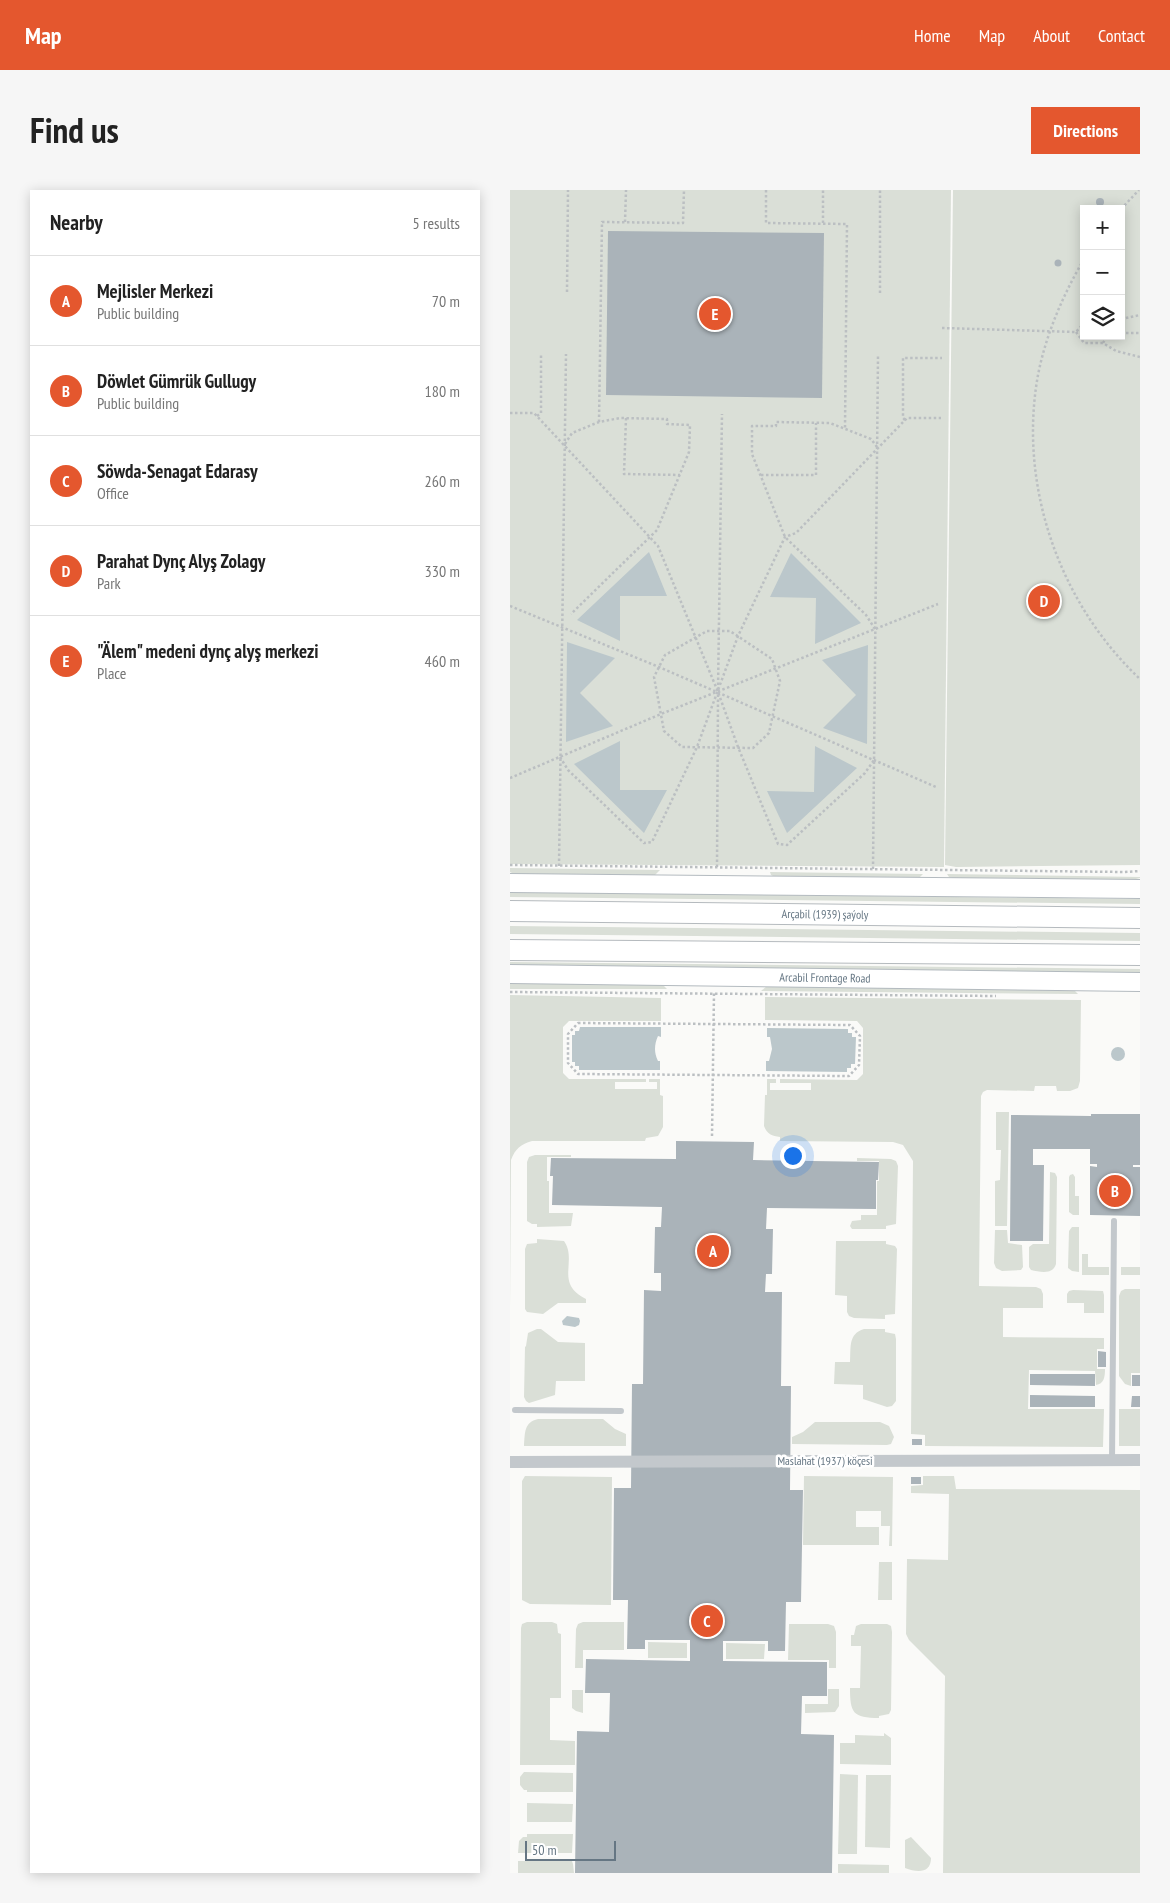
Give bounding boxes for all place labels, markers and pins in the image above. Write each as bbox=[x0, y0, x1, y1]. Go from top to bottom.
pin: E bbox=[699, 295, 731, 333]
pin: D bbox=[1028, 582, 1060, 620]
pin: B bbox=[1099, 1172, 1131, 1210]
pin: A bbox=[697, 1232, 729, 1270]
pin: C bbox=[691, 1602, 723, 1640]

